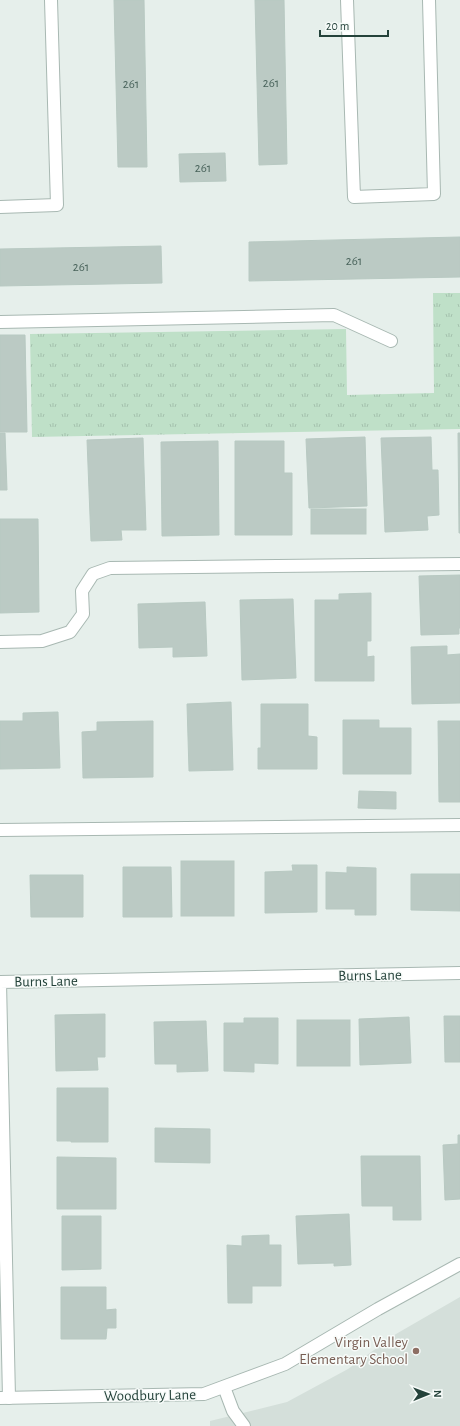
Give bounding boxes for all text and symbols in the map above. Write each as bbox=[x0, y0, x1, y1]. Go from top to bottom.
scale bar bbox=[320, 12, 388, 38]
text: 20 m bbox=[326, 20, 349, 32]
house number: 261 bbox=[263, 77, 279, 90]
house number: 261 bbox=[123, 78, 139, 91]
house number: 261 bbox=[195, 162, 211, 175]
house number: 261 bbox=[346, 255, 362, 268]
house number: 261 bbox=[73, 261, 89, 274]
street label: Burns Lane bbox=[338, 967, 402, 984]
street label: Burns Lane bbox=[14, 973, 78, 990]
place label: Virgin Valley Elementary School bbox=[299, 1335, 409, 1367]
marker: Virgin Valley Elementary School bbox=[411, 1346, 421, 1356]
north arrow bbox=[408, 1374, 448, 1414]
street label: Woodbury Lane bbox=[104, 1387, 196, 1404]
text: N bbox=[432, 1390, 443, 1398]

